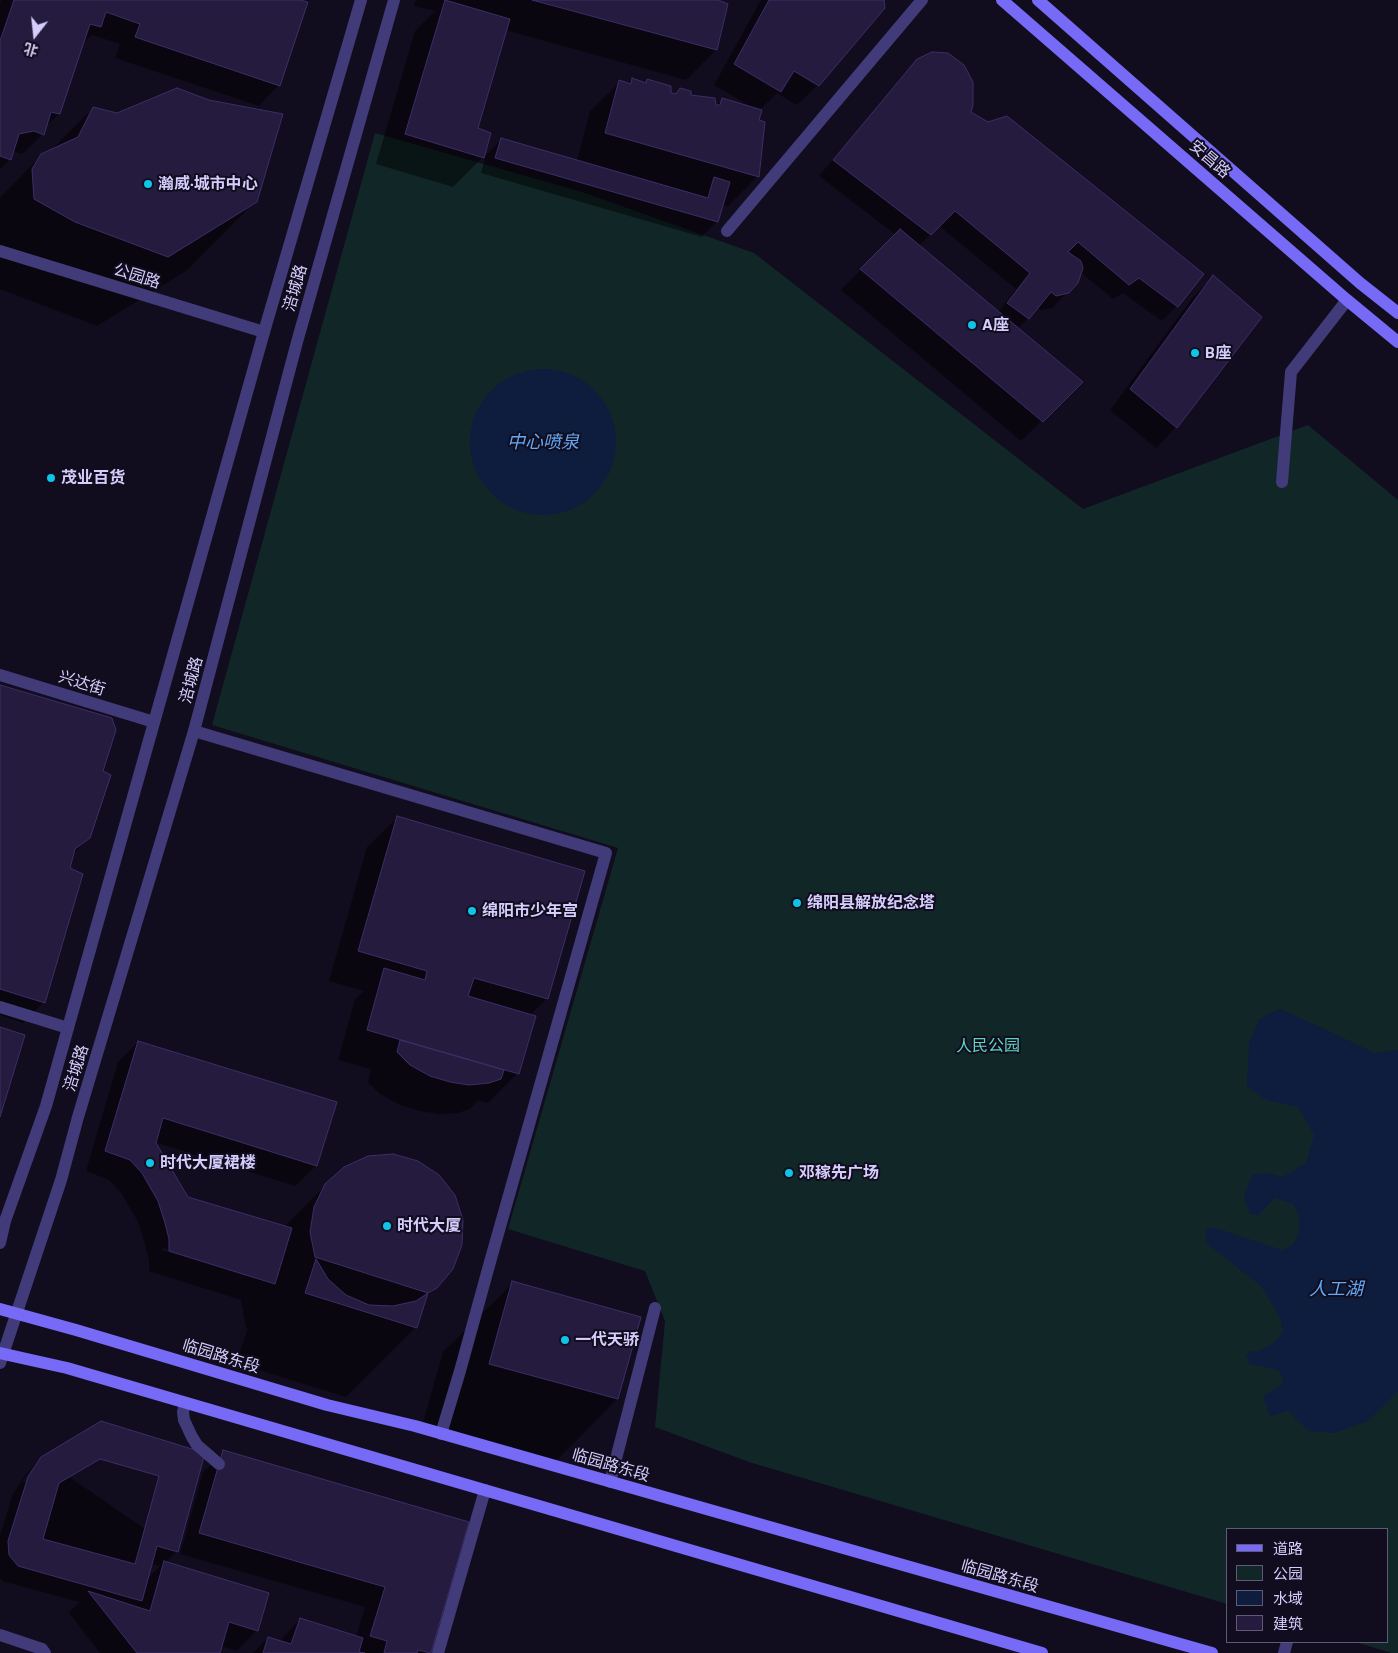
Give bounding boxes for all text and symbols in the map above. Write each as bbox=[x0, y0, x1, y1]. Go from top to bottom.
north arrow bbox=[10, 10, 60, 60]
text: 北 bbox=[22, 40, 40, 60]
street label: 安昌路 bbox=[1186, 136, 1234, 182]
place label: 瀚威·城市中心 bbox=[158, 174, 258, 194]
marker: 瀚威·城市中心 bbox=[142, 178, 154, 190]
street label: 公园路 bbox=[111, 260, 163, 292]
street label: 涪城路 bbox=[279, 262, 311, 314]
place label: A座 bbox=[982, 315, 1009, 335]
marker: A座 bbox=[966, 319, 978, 331]
place label: B座 bbox=[1205, 343, 1231, 363]
marker: B座 bbox=[1189, 347, 1201, 359]
water label: 中心喷泉 bbox=[507, 431, 579, 453]
place label: 茂业百货 bbox=[61, 468, 125, 488]
marker: 茂业百货 bbox=[45, 472, 57, 484]
street label: 涪城路 bbox=[176, 654, 206, 706]
street label: 兴达街 bbox=[56, 667, 108, 699]
place label: 绵阳县解放纪念塔 bbox=[807, 893, 935, 913]
marker: 绵阳县解放纪念塔 bbox=[791, 897, 803, 909]
place label: 绵阳市少年宫 bbox=[482, 901, 578, 921]
marker: 绵阳市少年宫 bbox=[466, 905, 478, 917]
park label: 人民公园 bbox=[956, 1036, 1020, 1056]
street label: 涪城路 bbox=[60, 1042, 92, 1094]
place label: 时代大厦裙楼 bbox=[160, 1153, 256, 1173]
marker: 时代大厦裙楼 bbox=[144, 1157, 156, 1169]
place label: 邓稼先广场 bbox=[799, 1163, 879, 1183]
marker: 邓稼先广场 bbox=[783, 1167, 795, 1179]
place label: 时代大厦 bbox=[397, 1216, 461, 1236]
marker: 时代大厦 bbox=[381, 1220, 393, 1232]
water label: 人工湖 bbox=[1309, 1278, 1363, 1300]
place label: 一代天骄 bbox=[575, 1330, 639, 1350]
marker: 一代天骄 bbox=[559, 1334, 571, 1346]
street label: 临园路东段 bbox=[180, 1335, 262, 1377]
street label: 临园路东段 bbox=[570, 1445, 652, 1485]
legend bbox=[1226, 1528, 1388, 1643]
text: 道路 bbox=[1273, 1539, 1303, 1557]
street label: 临园路东段 bbox=[959, 1556, 1041, 1596]
text: 公园 bbox=[1273, 1564, 1303, 1582]
text: 水域 bbox=[1273, 1589, 1303, 1607]
text: 建筑 bbox=[1273, 1614, 1303, 1632]

